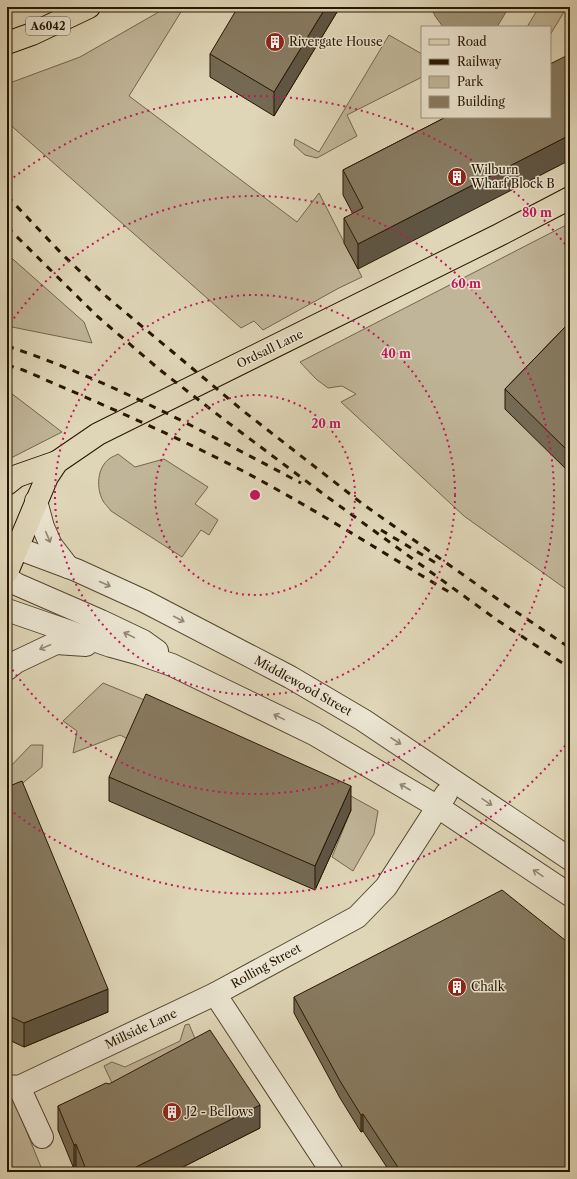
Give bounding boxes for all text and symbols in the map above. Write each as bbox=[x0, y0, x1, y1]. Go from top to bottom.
road number: A6042 bbox=[26, 17, 70, 35]
legend bbox=[421, 26, 551, 118]
building icon: Rivergate House bbox=[264, 31, 286, 53]
place label: Rivergate House bbox=[289, 34, 383, 49]
text: Road bbox=[457, 34, 487, 49]
text: Railway bbox=[457, 54, 502, 69]
text: Park bbox=[457, 74, 484, 89]
text: Building bbox=[457, 94, 505, 109]
place label: Wilburn Wharf Block B bbox=[470, 162, 555, 191]
building icon: Wilburn Wharf Block B bbox=[446, 166, 468, 188]
text: 80 m bbox=[522, 205, 552, 220]
text: 60 m bbox=[451, 276, 481, 291]
street label: Ordsall Lane bbox=[234, 326, 306, 371]
text: 40 m bbox=[381, 346, 411, 361]
text: 20 m bbox=[311, 416, 341, 431]
centre of rings bbox=[248, 488, 262, 502]
one-way arrow bbox=[44, 531, 52, 543]
one-way arrow bbox=[99, 580, 111, 588]
one-way arrow bbox=[173, 616, 185, 623]
one-way arrow bbox=[124, 631, 136, 638]
one-way arrow bbox=[40, 644, 52, 652]
street label: Middlewood Street bbox=[252, 653, 355, 719]
one-way arrow bbox=[273, 713, 285, 720]
one-way arrow bbox=[390, 737, 401, 745]
one-way arrow bbox=[399, 783, 411, 791]
one-way arrow bbox=[481, 798, 492, 806]
one-way arrow bbox=[533, 869, 544, 877]
street label: Rolling Street bbox=[228, 940, 304, 991]
building icon: Chalk bbox=[446, 976, 468, 998]
place label: Chalk bbox=[471, 979, 506, 994]
street label: Millside Lane bbox=[103, 1005, 179, 1052]
building icon: J2 - Bellows bbox=[161, 1101, 183, 1123]
place label: J2 - Bellows bbox=[184, 1104, 253, 1119]

